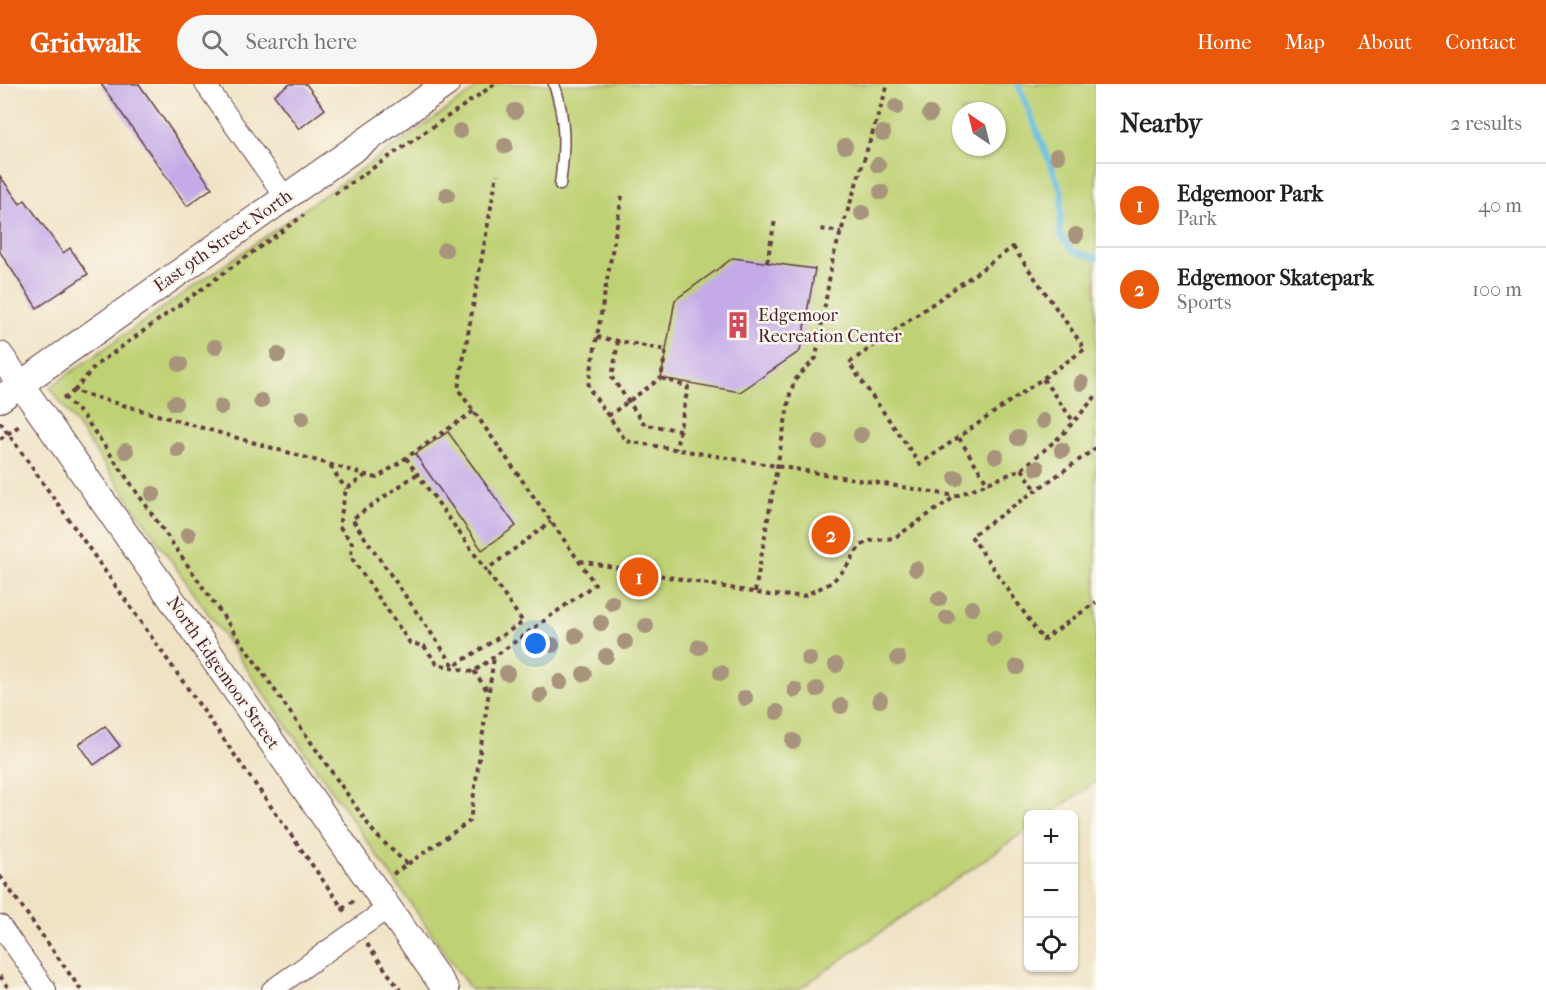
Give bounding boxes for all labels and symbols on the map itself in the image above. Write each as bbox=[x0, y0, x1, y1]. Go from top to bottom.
north arrow bbox=[952, 102, 1006, 156]
street label: East 9th Street North bbox=[150, 185, 296, 297]
place label: Edgemoor Recreation Center bbox=[758, 305, 902, 347]
building icon: Edgemoor Recreation Center bbox=[723, 310, 753, 340]
pin: 2 bbox=[812, 512, 850, 558]
pin: 1 bbox=[620, 554, 658, 600]
street label: North Edgemoor Street bbox=[162, 593, 284, 754]
your location bbox=[521, 629, 550, 658]

